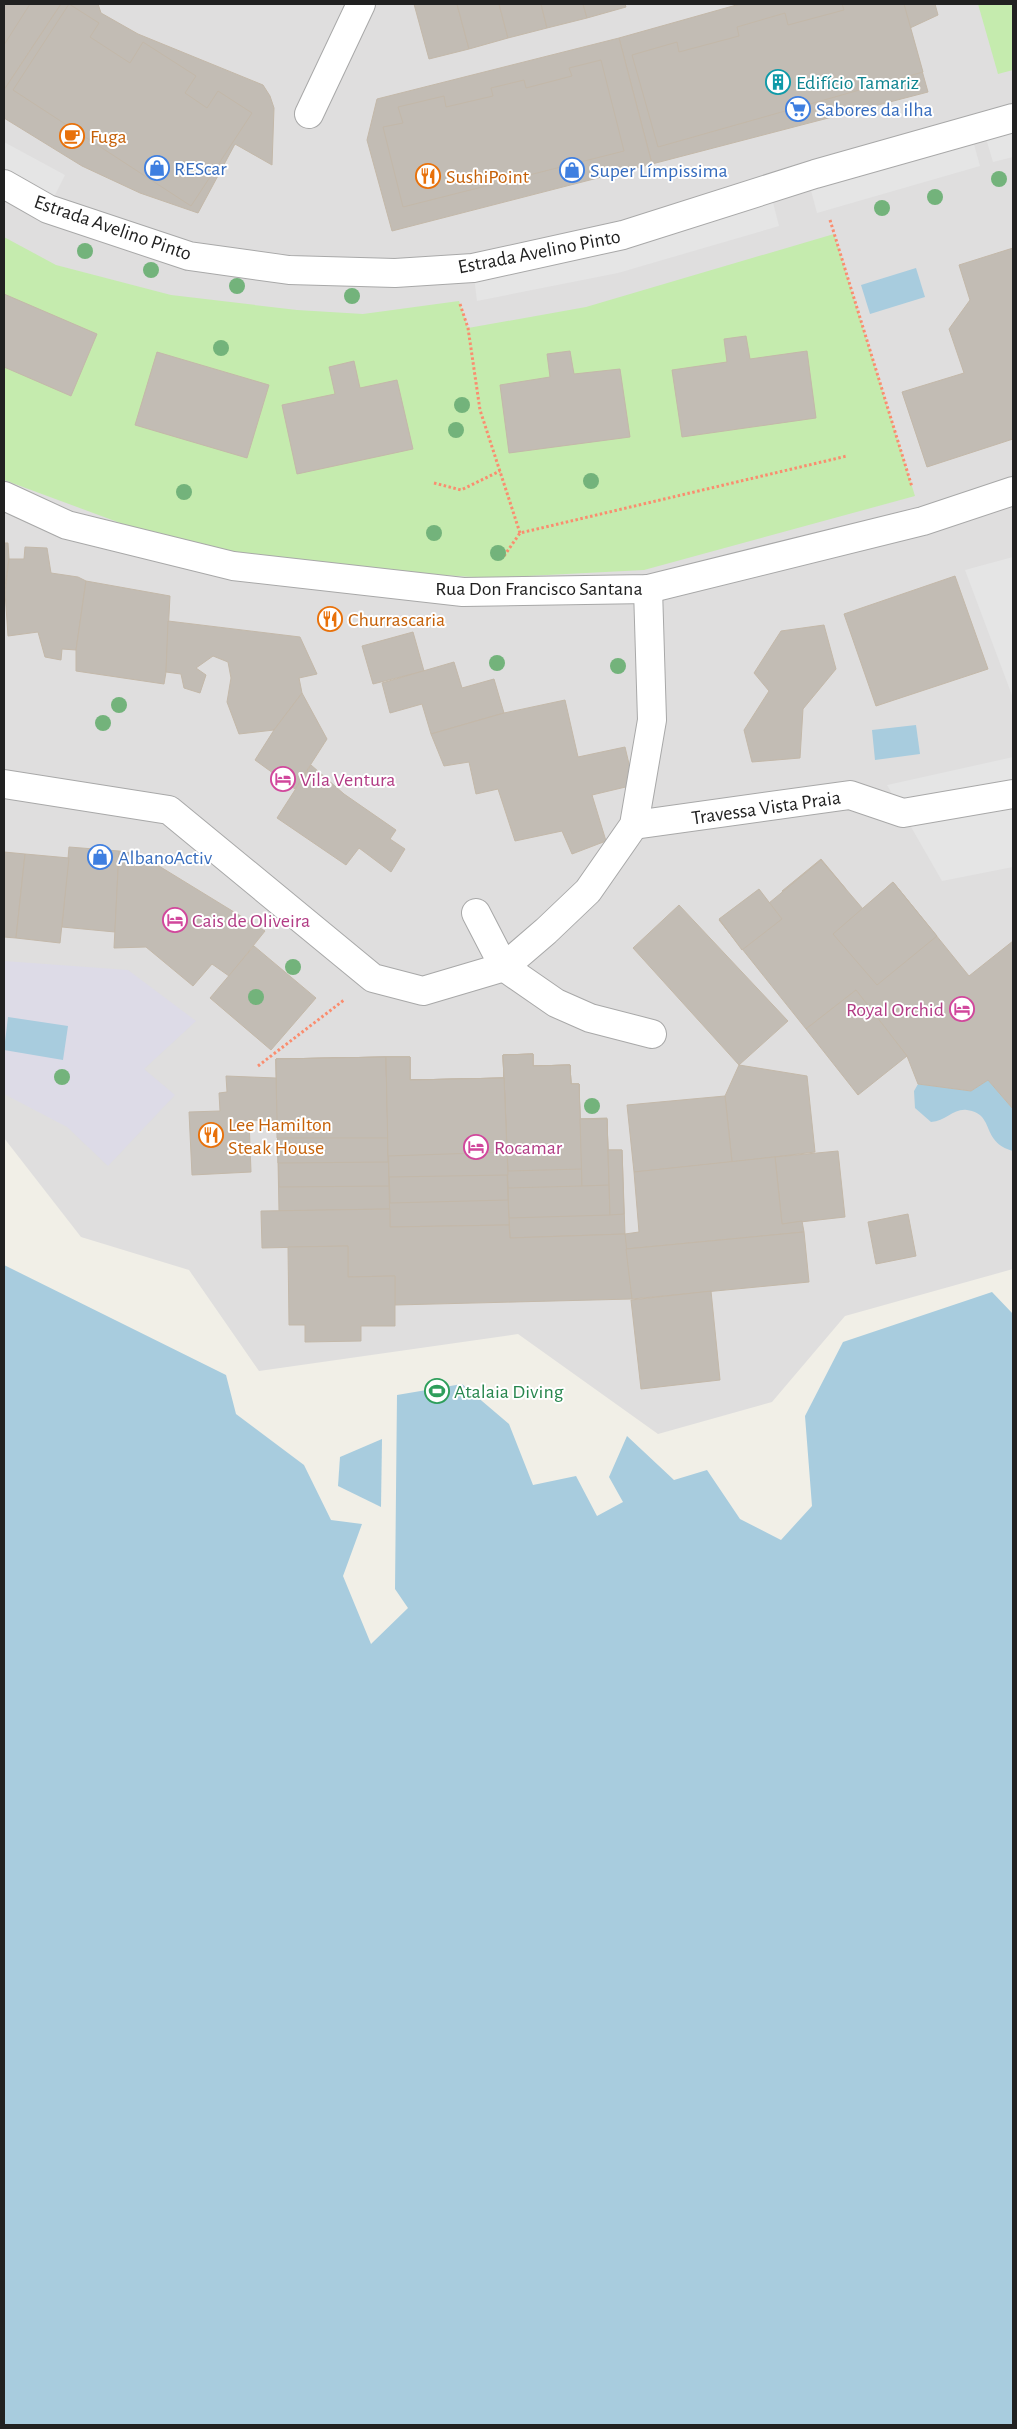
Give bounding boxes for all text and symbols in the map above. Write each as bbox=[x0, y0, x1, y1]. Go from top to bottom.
building icon: Edifício Tamariz bbox=[765, 69, 791, 95]
place label: Edifício Tamariz bbox=[796, 73, 919, 93]
supermarket icon: Sabores da ilha bbox=[785, 96, 811, 122]
place label: Sabores da ilha bbox=[816, 100, 933, 120]
cafe icon: Fuga bbox=[59, 123, 85, 149]
place label: Fuga bbox=[90, 127, 127, 147]
shop icon: REScar bbox=[144, 155, 170, 181]
shop icon: Super Límpissima bbox=[559, 157, 585, 183]
place label: REScar bbox=[174, 159, 227, 179]
place label: Super Límpissima bbox=[590, 161, 728, 181]
restaurant icon: SushiPoint bbox=[415, 163, 441, 189]
place label: SushiPoint bbox=[446, 167, 530, 187]
street label: Estrada Avelino Pinto bbox=[31, 192, 194, 264]
street label: Estrada Avelino Pinto bbox=[456, 226, 622, 278]
street label: Rua Don Francisco Santana bbox=[435, 579, 643, 599]
restaurant icon: Churrascaria bbox=[317, 606, 343, 632]
place label: Churrascaria bbox=[348, 610, 445, 630]
hotel icon: Vila Ventura bbox=[270, 766, 296, 792]
place label: Vila Ventura bbox=[300, 770, 395, 790]
street label: Travessa Vista Praia bbox=[690, 788, 842, 828]
shop icon: AlbanoActiv bbox=[87, 844, 113, 870]
place label: AlbanoActiv bbox=[118, 848, 213, 868]
hotel icon: Cais de Oliveira bbox=[162, 907, 188, 933]
place label: Cais de Oliveira bbox=[192, 911, 310, 931]
hotel icon: Royal Orchid bbox=[949, 996, 975, 1022]
place label: Royal Orchid bbox=[846, 1000, 944, 1020]
place label: Lee Hamilton Steak House bbox=[228, 1115, 332, 1158]
restaurant icon: Lee Hamilton Steak House bbox=[198, 1122, 224, 1148]
hotel icon: Rocamar bbox=[463, 1134, 489, 1160]
place label: Rocamar bbox=[494, 1138, 563, 1158]
sports icon: Atalaia Diving bbox=[424, 1378, 450, 1404]
place label: Atalaia Diving bbox=[454, 1382, 564, 1402]

